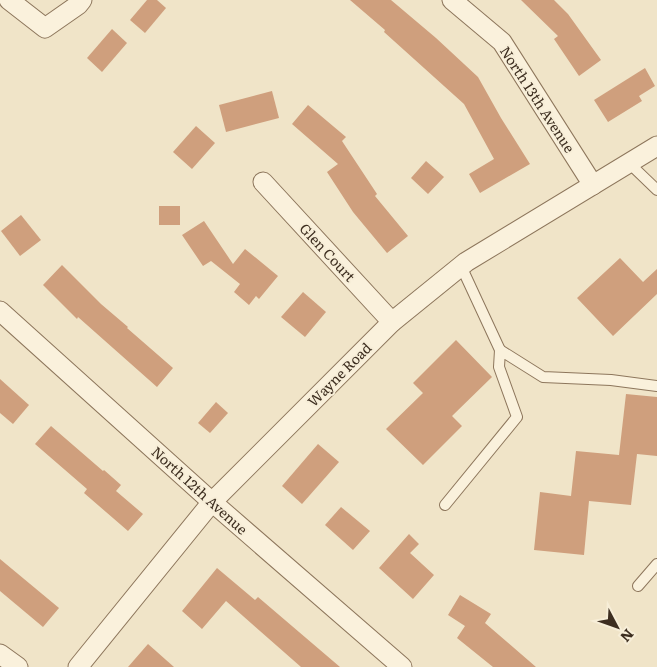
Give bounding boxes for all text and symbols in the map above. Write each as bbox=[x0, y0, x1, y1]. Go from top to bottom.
street label: North 13th Avenue bbox=[496, 42, 580, 156]
street label: Glen Court bbox=[296, 218, 361, 286]
street label: Wayne Road bbox=[303, 337, 376, 410]
street label: North 12th Avenue bbox=[148, 441, 252, 539]
north arrow bbox=[592, 602, 642, 652]
text: N bbox=[616, 625, 639, 647]

